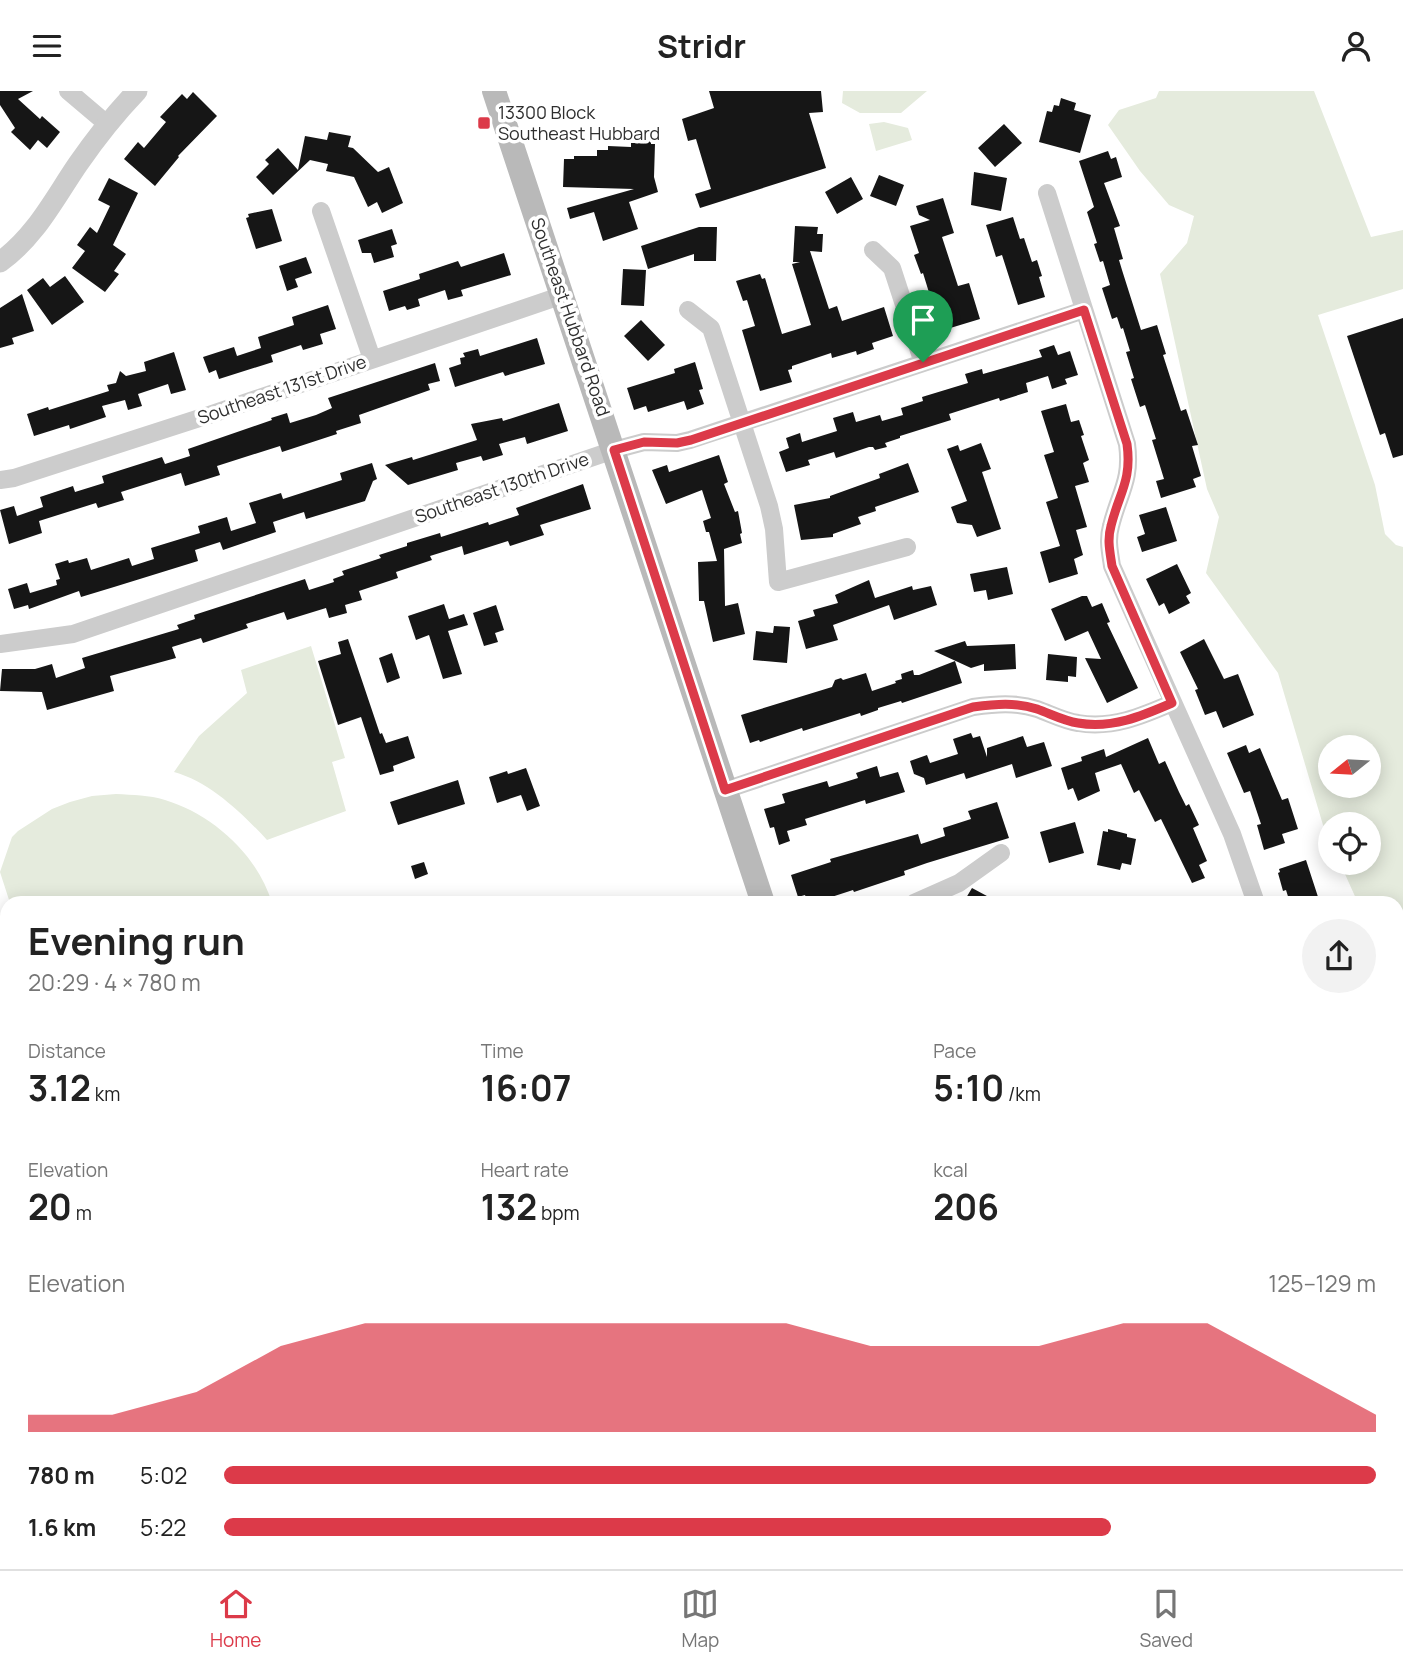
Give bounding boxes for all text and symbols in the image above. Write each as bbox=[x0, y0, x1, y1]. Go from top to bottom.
text: Stridr bbox=[657, 24, 746, 68]
icon: menu bbox=[28, 27, 66, 65]
icon: person bbox=[1337, 27, 1375, 65]
place label: 13300 Block Southeast Hubbard bbox=[498, 100, 660, 145]
marker: 13300 Block Southeast Hubbard bbox=[476, 115, 492, 131]
street label: Southeast Hubbard Road bbox=[526, 214, 616, 419]
pin bbox=[893, 290, 953, 362]
icon: arrive bbox=[904, 301, 942, 339]
street label: Southeast 131st Drive bbox=[194, 349, 369, 429]
street label: Southeast 130th Drive bbox=[411, 446, 592, 528]
north arrow bbox=[1318, 735, 1381, 798]
map controls bbox=[1318, 735, 1381, 875]
button: locate bbox=[1318, 812, 1381, 875]
text: Evening run bbox=[28, 914, 245, 966]
button: share bbox=[1302, 919, 1376, 993]
text: 20:29 · 4 × 780 m bbox=[28, 966, 201, 998]
text: Distance bbox=[28, 1038, 106, 1064]
text: Time bbox=[481, 1038, 524, 1064]
text: Pace bbox=[933, 1038, 976, 1064]
text: 3.12 bbox=[28, 1064, 91, 1112]
text: 16:07 bbox=[481, 1064, 571, 1112]
text: 5:10 bbox=[933, 1064, 1004, 1112]
text: km bbox=[91, 1081, 120, 1107]
text: /km bbox=[1004, 1081, 1041, 1107]
text: Elevation bbox=[28, 1157, 108, 1183]
text: Heart rate bbox=[481, 1157, 569, 1183]
text: kcal bbox=[933, 1157, 968, 1183]
text: 20 bbox=[28, 1183, 72, 1231]
text: 132 bbox=[481, 1183, 537, 1231]
text: 206 bbox=[933, 1183, 999, 1231]
text: m bbox=[72, 1200, 92, 1226]
text: bpm bbox=[537, 1200, 580, 1226]
text: Elevation bbox=[28, 1267, 125, 1299]
text: 125–129 m bbox=[1268, 1267, 1376, 1299]
text: 780 m bbox=[28, 1459, 95, 1491]
text: 5:02 bbox=[140, 1459, 187, 1491]
text: 1.6 km bbox=[28, 1511, 96, 1543]
text: 5:22 bbox=[140, 1511, 186, 1543]
tab: Home bbox=[210, 1585, 261, 1653]
tab: Map bbox=[681, 1585, 719, 1653]
tab: Saved bbox=[1139, 1585, 1193, 1653]

